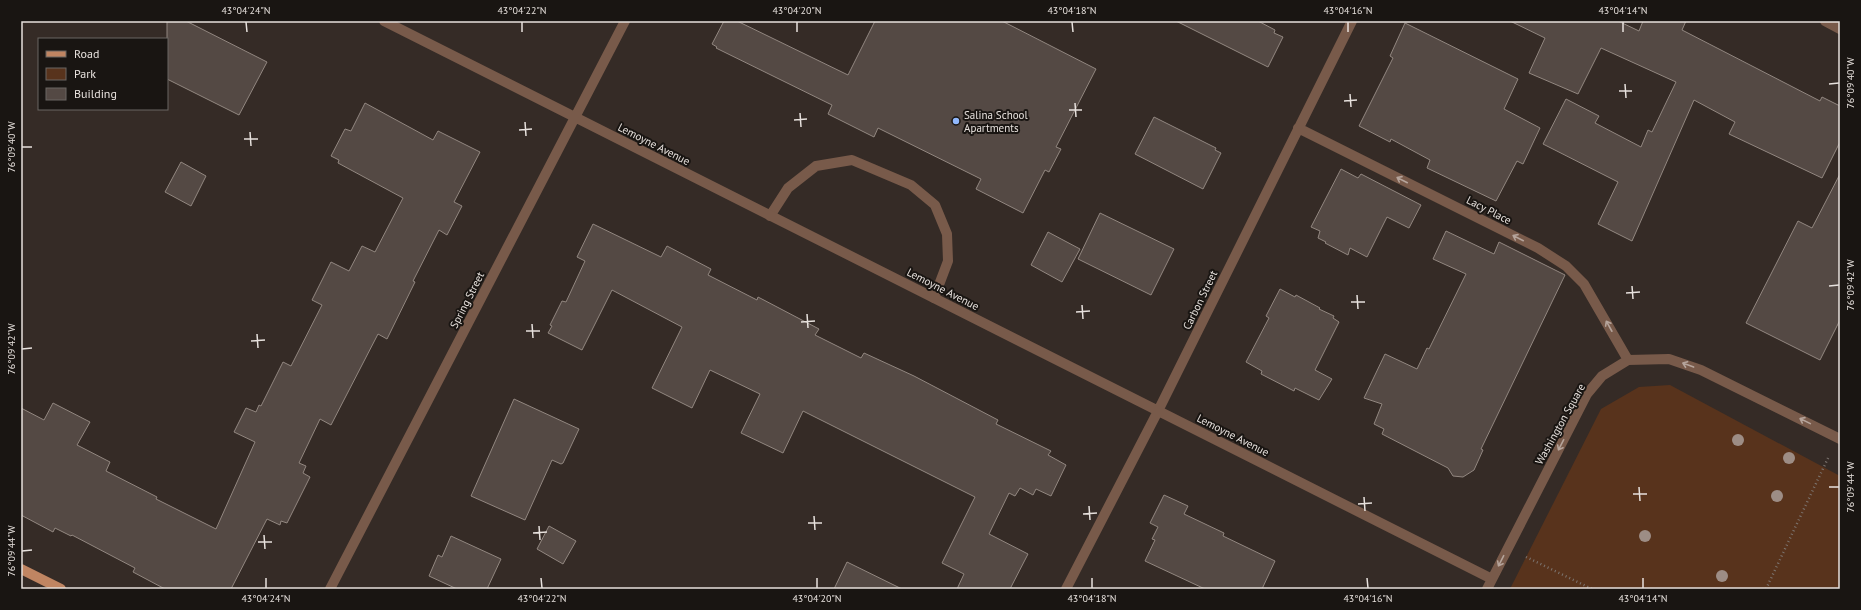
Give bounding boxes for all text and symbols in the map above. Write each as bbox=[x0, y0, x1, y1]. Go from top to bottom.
text: 43°04'24"N bbox=[221, 4, 271, 17]
text: 43°04'22"N bbox=[497, 4, 547, 17]
text: 43°04'20"N bbox=[772, 4, 822, 17]
text: 43°04'18"N bbox=[1047, 4, 1097, 17]
text: 43°04'16"N bbox=[1323, 4, 1373, 17]
text: 43°04'14"N bbox=[1598, 4, 1648, 17]
legend bbox=[38, 38, 168, 110]
text: Road bbox=[74, 46, 99, 61]
text: 76°09'40"W bbox=[1844, 57, 1857, 109]
text: Park bbox=[74, 66, 96, 81]
text: Building bbox=[74, 86, 117, 101]
place label: Salina School Apartments bbox=[964, 108, 1028, 135]
marker: Salina School Apartments bbox=[951, 116, 961, 126]
street label: Lemoyne Avenue bbox=[616, 120, 693, 168]
text: 76°09'40"W bbox=[5, 121, 18, 173]
one-way arrow bbox=[1396, 176, 1408, 183]
street label: Lacy Place bbox=[1464, 193, 1514, 227]
one-way arrow bbox=[1512, 234, 1524, 242]
text: 76°09'42"W bbox=[1844, 259, 1857, 311]
street label: Lemoyne Avenue bbox=[905, 265, 982, 313]
street label: Carbon Street bbox=[1180, 268, 1220, 332]
street label: Spring Street bbox=[447, 269, 487, 331]
one-way arrow bbox=[1605, 320, 1613, 332]
text: 76°09'42"W bbox=[5, 323, 18, 375]
one-way arrow bbox=[1682, 361, 1694, 369]
street label: Washington Square bbox=[1532, 381, 1588, 467]
street label: Lemoyne Avenue bbox=[1195, 411, 1272, 459]
one-way arrow bbox=[1799, 417, 1811, 424]
one-way arrow bbox=[1557, 439, 1564, 451]
text: 76°09'44"W bbox=[1844, 461, 1857, 513]
text: 76°09'44"W bbox=[5, 525, 18, 577]
one-way arrow bbox=[1497, 554, 1504, 566]
text: 43°04'24"N bbox=[241, 592, 291, 605]
text: 43°04'22"N bbox=[517, 592, 567, 605]
text: 43°04'20"N bbox=[792, 592, 842, 605]
text: 43°04'18"N bbox=[1067, 592, 1117, 605]
text: 43°04'16"N bbox=[1343, 592, 1393, 605]
text: 43°04'14"N bbox=[1618, 592, 1668, 605]

